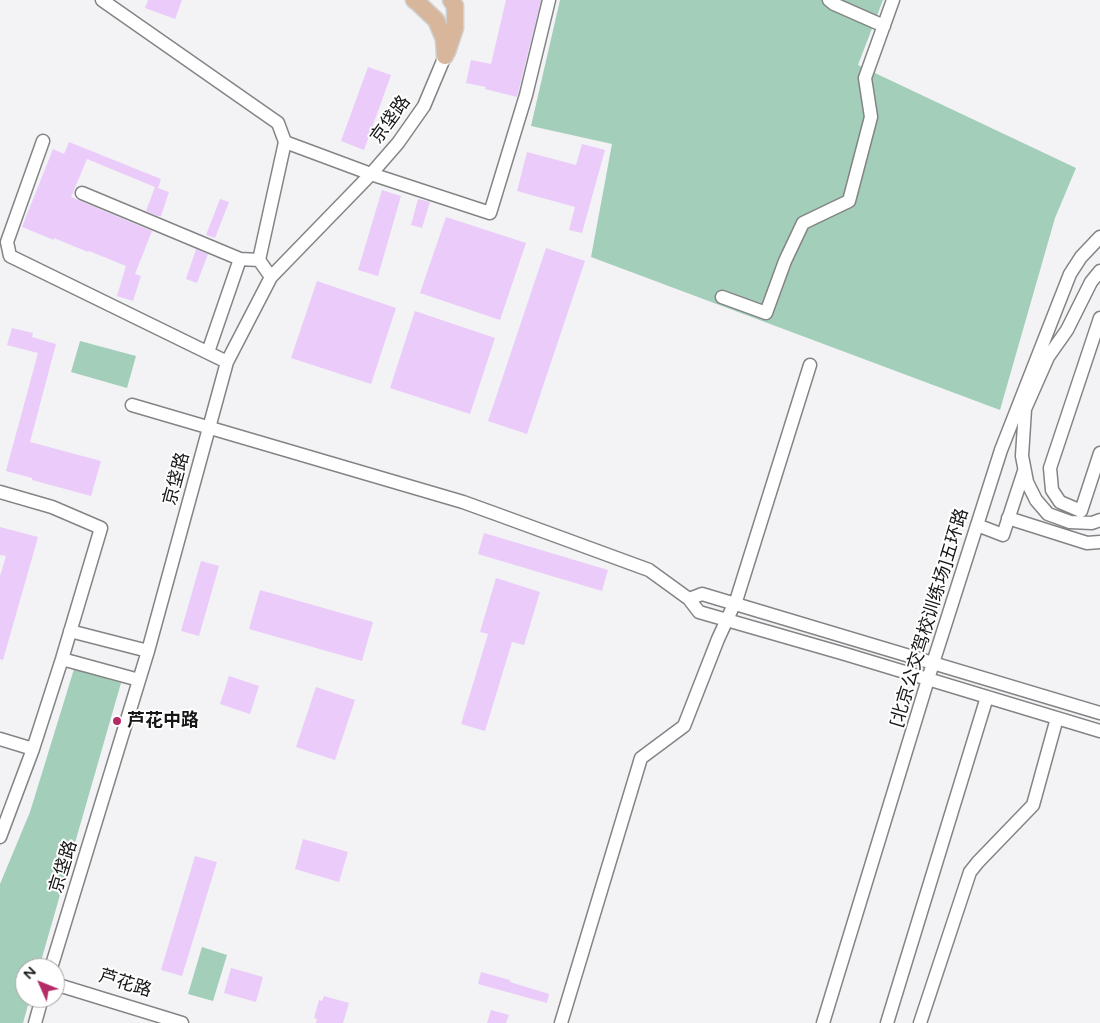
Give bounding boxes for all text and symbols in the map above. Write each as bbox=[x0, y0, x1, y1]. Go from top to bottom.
street label: 京垡路 bbox=[366, 92, 416, 148]
street label: 京垡路 bbox=[160, 450, 194, 508]
street label: [北京公交驾校训练场]五环路 bbox=[886, 506, 974, 730]
place label: 芦花中路 bbox=[127, 710, 199, 732]
marker: 芦花中路 bbox=[111, 715, 123, 727]
street label: 京垡路 bbox=[46, 838, 82, 896]
north arrow bbox=[15, 958, 65, 1008]
text: N bbox=[20, 963, 40, 983]
street label: 芦花路 bbox=[96, 966, 154, 1002]

